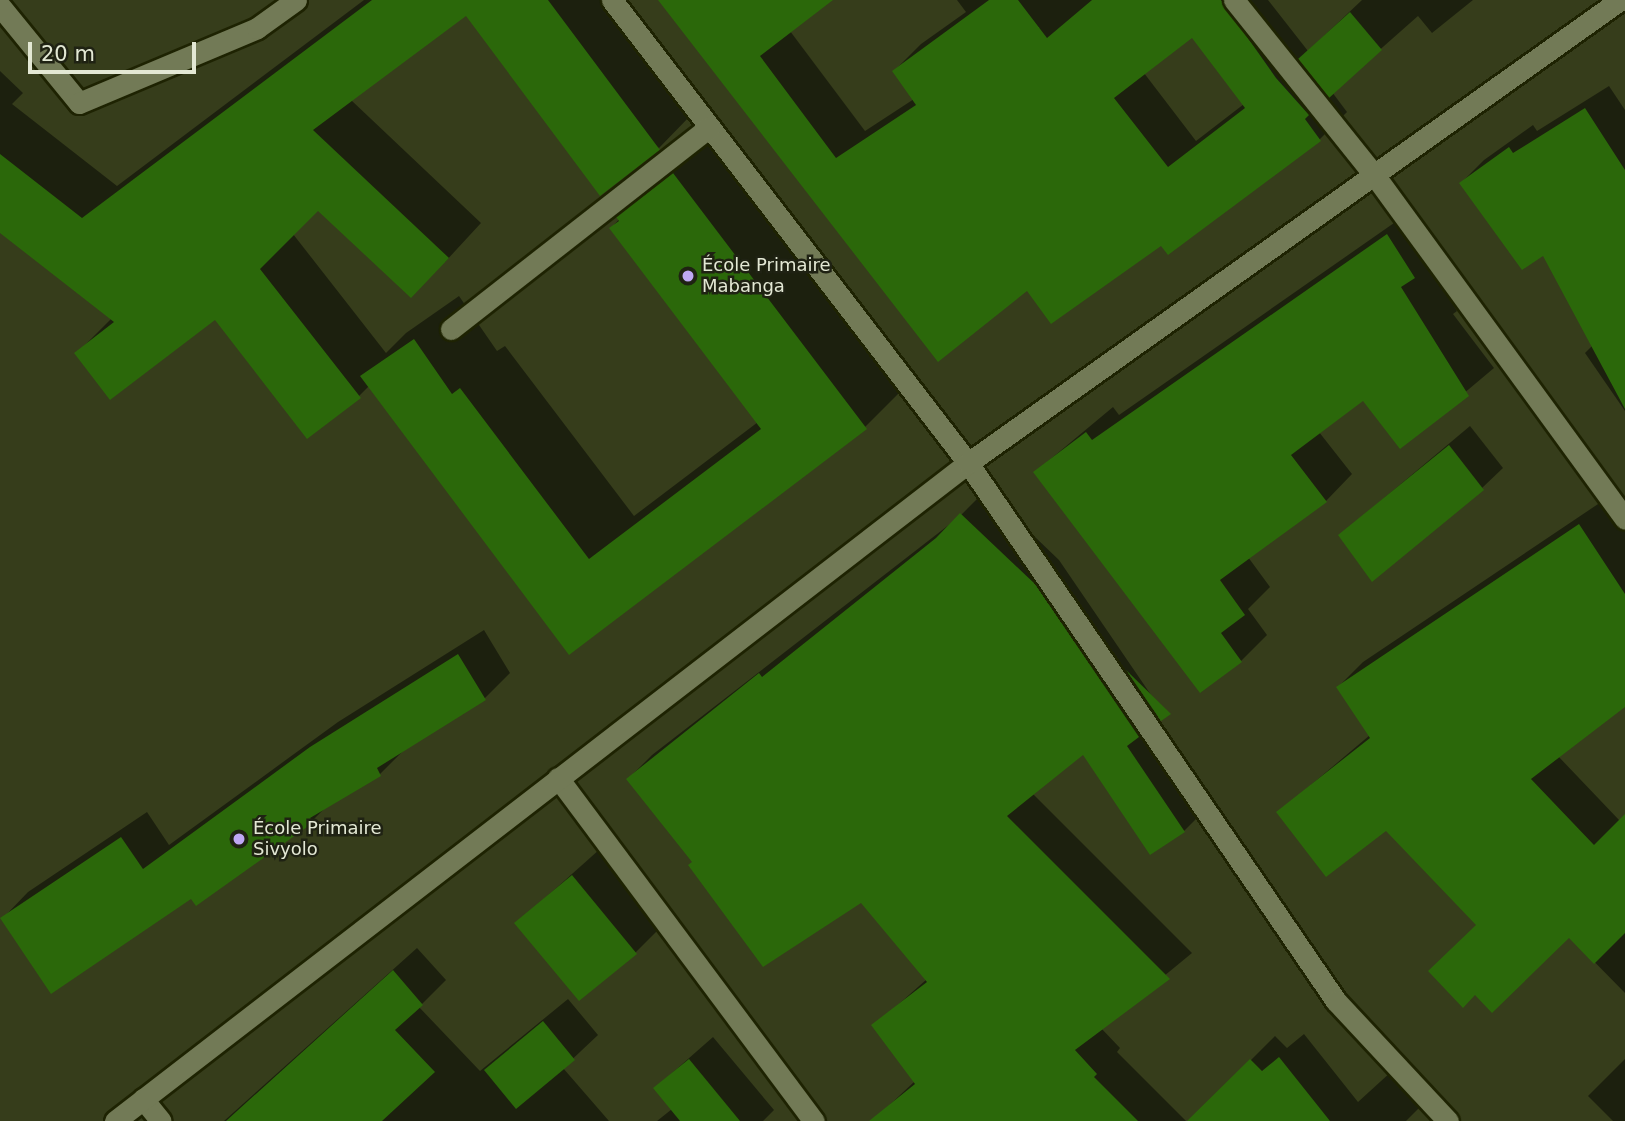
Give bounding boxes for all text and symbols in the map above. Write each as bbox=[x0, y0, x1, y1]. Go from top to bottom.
scale bar bbox=[32, 28, 200, 72]
text: 20 m bbox=[41, 42, 95, 66]
place label: École Primaire Mabanga bbox=[702, 255, 831, 298]
marker: École Primaire Mabanga bbox=[680, 268, 696, 284]
place label: École Primaire Sivyolo bbox=[253, 818, 382, 860]
marker: École Primaire Sivyolo bbox=[231, 831, 247, 847]

